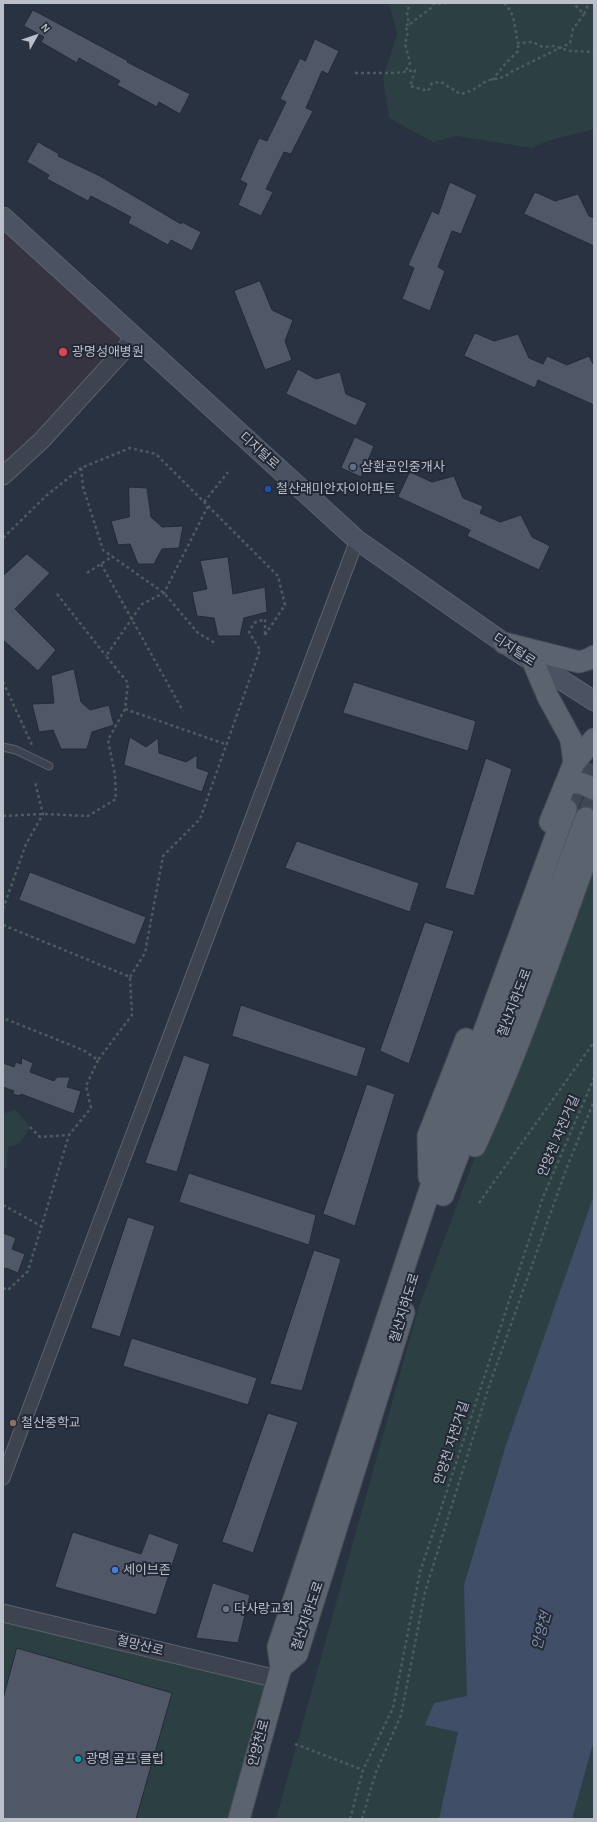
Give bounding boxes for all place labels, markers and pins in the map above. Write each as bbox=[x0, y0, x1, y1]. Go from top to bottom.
place label: 광명성애병원 bbox=[72, 344, 144, 360]
marker: 광명성애병원 bbox=[57, 346, 69, 358]
place label: 삼환공인중개사 bbox=[361, 459, 445, 475]
marker: 삼환공인중개사 bbox=[348, 462, 358, 472]
place label: 철산래미안자이아파트 bbox=[276, 481, 396, 497]
marker: 철산래미안자이아파트 bbox=[263, 484, 273, 494]
place label: 철산중학교 bbox=[21, 1415, 81, 1431]
marker: 철산중학교 bbox=[8, 1418, 18, 1428]
place label: 세이브존 bbox=[123, 1562, 171, 1578]
marker: 세이브존 bbox=[110, 1565, 120, 1575]
place label: 다사랑교회 bbox=[234, 1601, 294, 1617]
marker: 다사랑교회 bbox=[221, 1604, 231, 1614]
place label: 광명 골프 클럽 bbox=[86, 1751, 164, 1767]
marker: 광명 골프 클럽 bbox=[73, 1754, 83, 1764]

